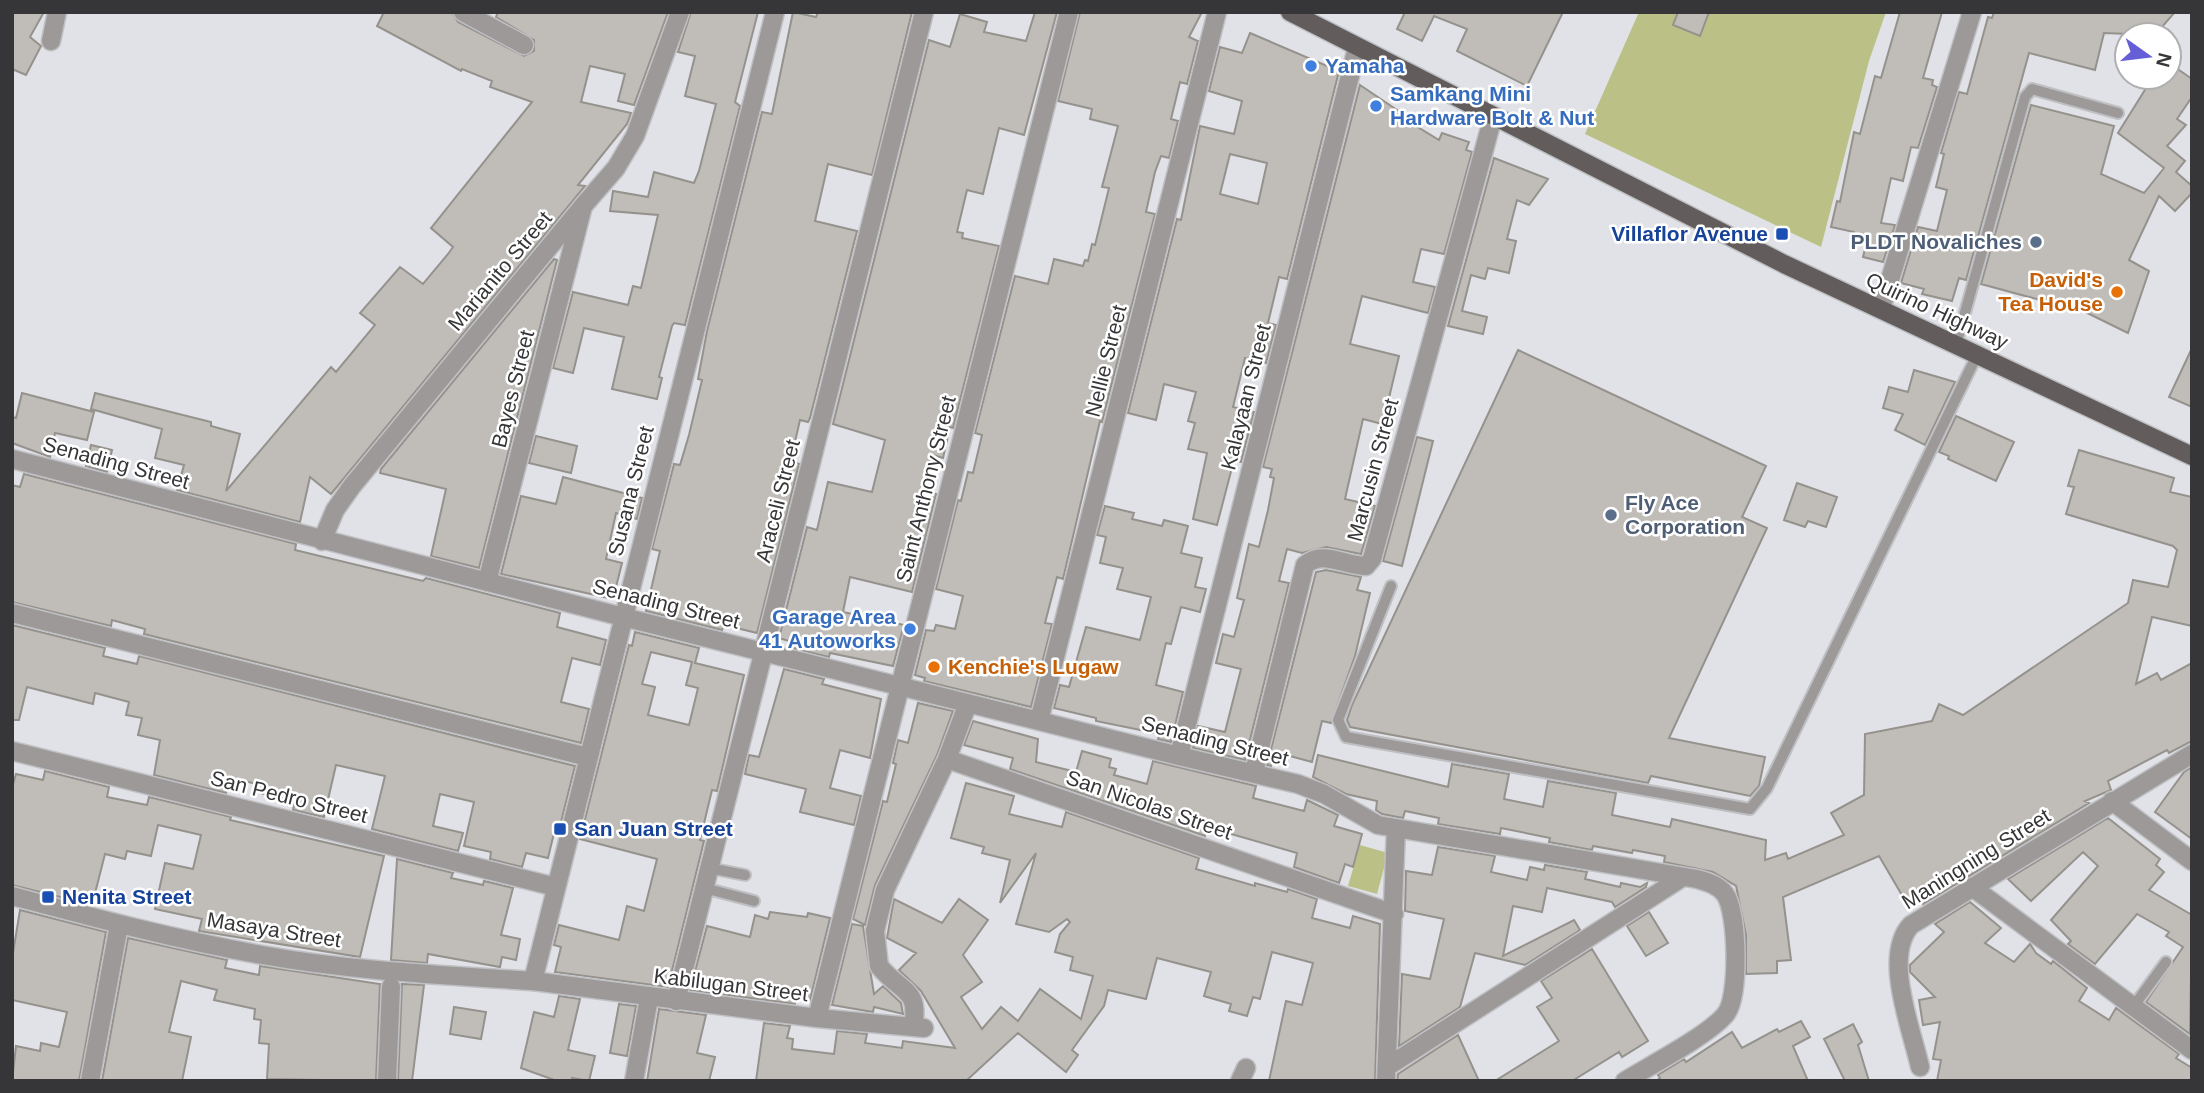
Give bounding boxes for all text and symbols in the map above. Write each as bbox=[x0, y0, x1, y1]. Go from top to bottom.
north arrow bbox=[2113, 21, 2183, 91]
text: N bbox=[2152, 51, 2176, 69]
place label: Yamaha bbox=[1325, 54, 1405, 77]
marker: Yamaha bbox=[1303, 58, 1319, 74]
place label: Samkang Mini Hardware Bolt & Nut bbox=[1390, 82, 1594, 129]
marker: Samkang Mini Hardware Bolt & Nut bbox=[1368, 98, 1384, 114]
street label: Marianito Street bbox=[443, 206, 556, 335]
place label: Villaflor Avenue bbox=[1611, 222, 1768, 245]
marker: Villaflor Avenue bbox=[1774, 226, 1790, 242]
place label: PLDT Novaliches bbox=[1850, 230, 2022, 253]
marker: PLDT Novaliches bbox=[2028, 234, 2044, 250]
street label: Quirino Highway bbox=[1863, 268, 2012, 354]
place label: David's Tea House bbox=[1998, 268, 2103, 315]
marker: David's Tea House bbox=[2109, 284, 2125, 300]
street label: Nellie Street bbox=[1081, 302, 1131, 419]
street label: Kalayaan Street bbox=[1216, 321, 1275, 472]
street label: Bayes Street bbox=[487, 328, 538, 450]
street label: Saint Anthony Street bbox=[891, 393, 960, 585]
street label: Marcusin Street bbox=[1342, 396, 1403, 544]
street label: Susana Street bbox=[603, 423, 658, 558]
street label: Senading Street bbox=[40, 432, 192, 493]
street label: Araceli Street bbox=[751, 437, 804, 565]
place label: Fly Ace Corporation bbox=[1625, 491, 1745, 538]
marker: Fly Ace Corporation bbox=[1603, 507, 1619, 523]
street label: Senading Street bbox=[590, 574, 742, 633]
place label: Garage Area 41 Autoworks bbox=[759, 605, 896, 652]
marker: Garage Area 41 Autoworks bbox=[902, 621, 918, 637]
place label: Kenchie's Lugaw bbox=[948, 655, 1119, 678]
marker: Kenchie's Lugaw bbox=[926, 659, 942, 675]
street label: Senading Street bbox=[1139, 711, 1291, 770]
street label: San Nicolas Street bbox=[1063, 765, 1235, 844]
street label: San Pedro Street bbox=[208, 766, 370, 827]
street label: Maningning Street bbox=[1897, 804, 2054, 913]
place label: San Juan Street bbox=[574, 817, 733, 840]
marker: San Juan Street bbox=[552, 821, 568, 837]
place label: Nenita Street bbox=[62, 885, 192, 908]
marker: Nenita Street bbox=[40, 889, 56, 905]
street label: Masaya Street bbox=[205, 908, 343, 951]
street label: Kabilugan Street bbox=[653, 964, 810, 1005]

